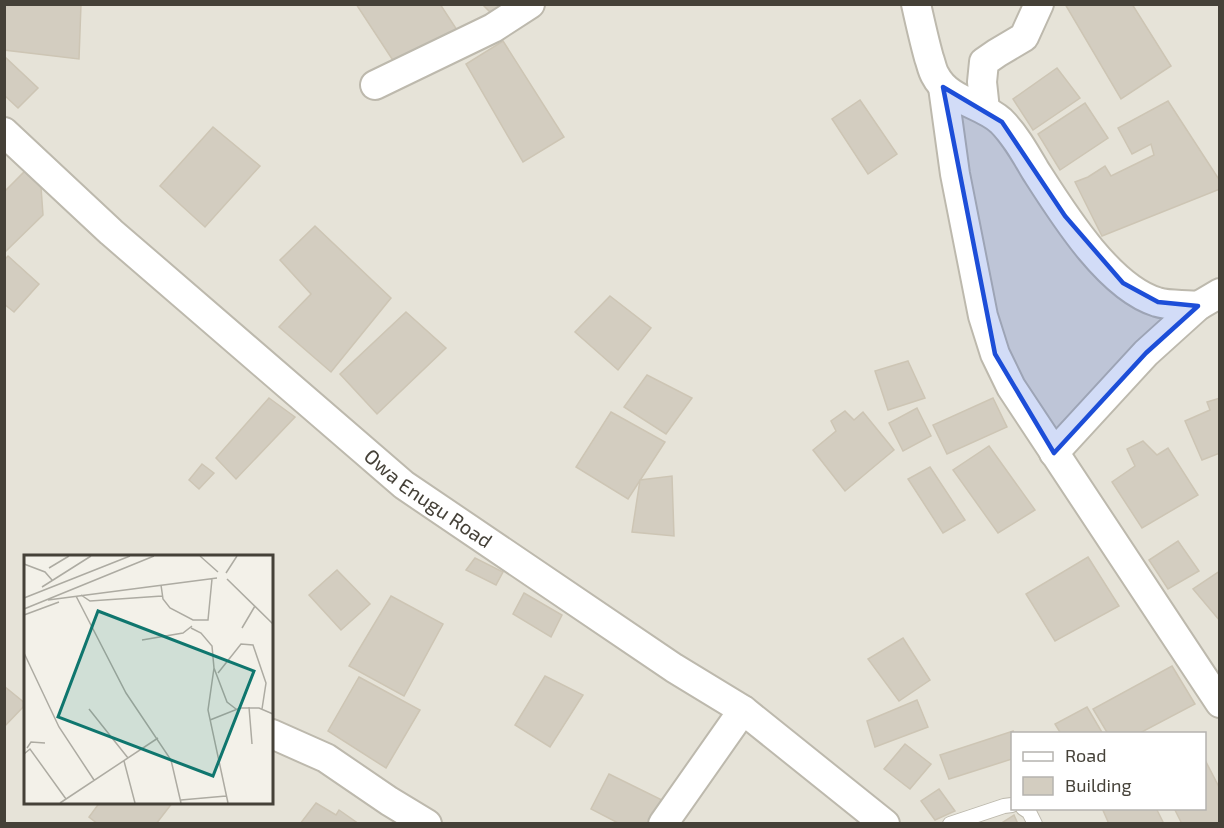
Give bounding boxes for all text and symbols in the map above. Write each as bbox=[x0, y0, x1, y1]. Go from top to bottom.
street label: Owa Enugu Road bbox=[360, 443, 497, 552]
inset map bbox=[24, 555, 273, 804]
legend bbox=[1011, 732, 1206, 810]
text: Road bbox=[1065, 744, 1106, 766]
text: Building bbox=[1065, 774, 1132, 796]

